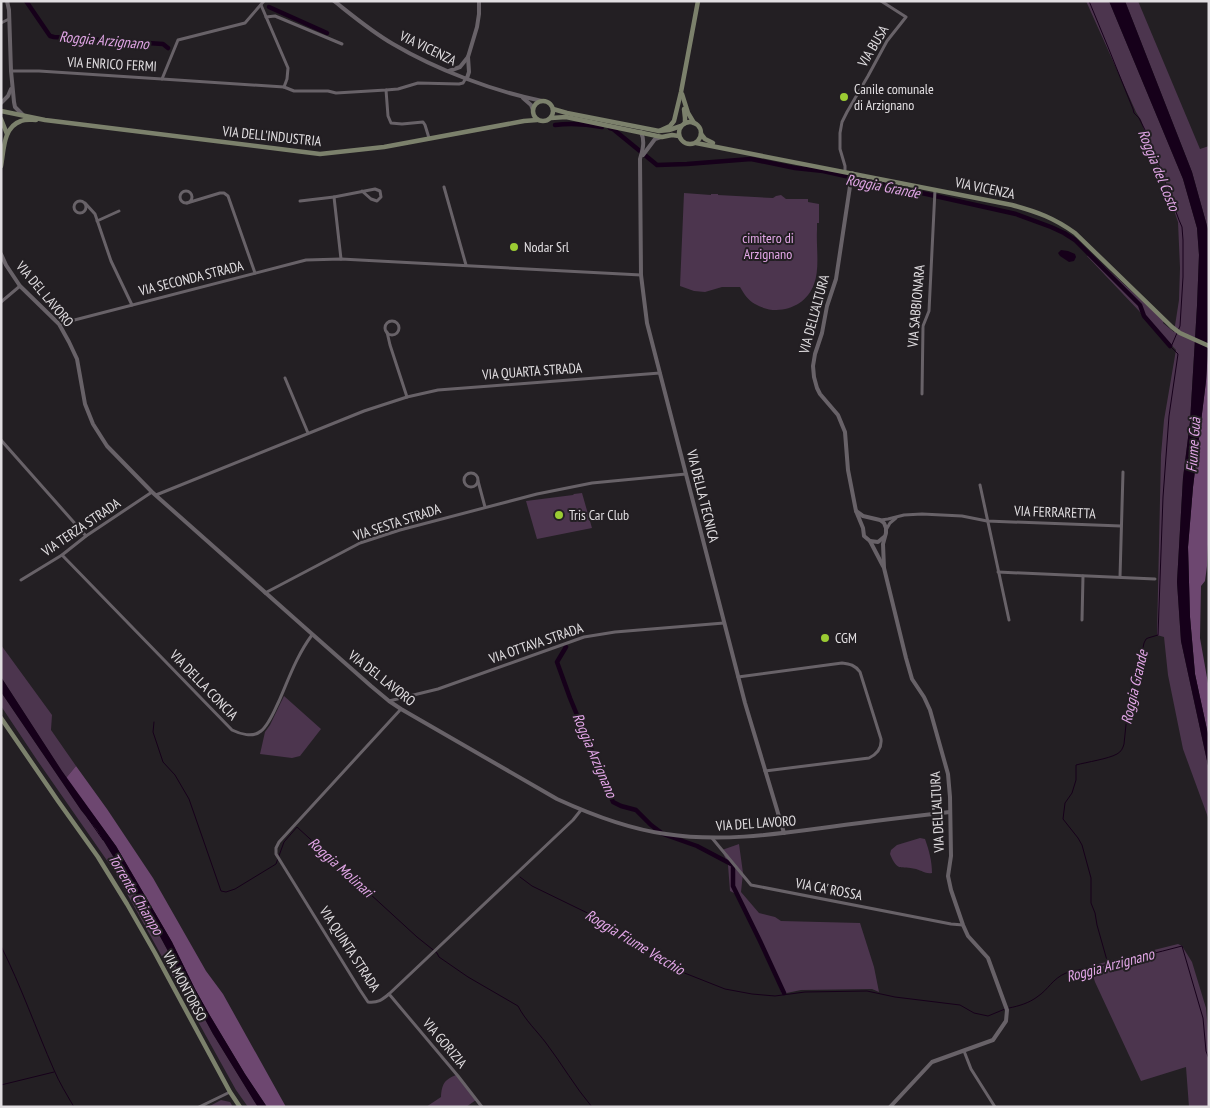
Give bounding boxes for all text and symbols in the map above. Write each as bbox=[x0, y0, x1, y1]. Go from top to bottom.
street label: VIA BUSA bbox=[853, 22, 893, 71]
street label: VIA VICENZA bbox=[396, 26, 460, 70]
water label: Roggia Arzignano bbox=[58, 27, 151, 54]
street label: VIA ENRICO FERMI bbox=[66, 53, 157, 75]
place label: Canile comunale di Arzignano bbox=[854, 80, 934, 114]
marker: Canile comunale di Arzignano bbox=[838, 91, 850, 103]
street label: VIA DELL'INDUSTRIA bbox=[221, 122, 323, 150]
water label: Roggia del Costo bbox=[1134, 126, 1185, 215]
water label: Roggia Grande bbox=[844, 169, 923, 203]
street label: VIA VICENZA bbox=[952, 173, 1017, 203]
park label: cimitero di Arzignano bbox=[742, 229, 794, 263]
place label: Nodar Srl bbox=[524, 238, 570, 256]
marker: Nodar Srl bbox=[508, 241, 520, 253]
street label: VIA SECONDA STRADA bbox=[136, 256, 246, 300]
street label: VIA DEL LAVORO bbox=[12, 257, 78, 331]
street label: VIA SABBIONARA bbox=[903, 264, 929, 349]
street label: VIA DELL'ALTURA bbox=[795, 272, 833, 356]
street label: VIA QUARTA STRADA bbox=[480, 359, 583, 384]
water label: Fiume Guà bbox=[1182, 416, 1204, 473]
street label: VIA DELLA TECNICA bbox=[683, 447, 723, 545]
street label: VIA TERZA STRADA bbox=[37, 494, 124, 561]
street label: VIA SESTA STRADA bbox=[350, 499, 443, 545]
street label: VIA FERRARETTA bbox=[1013, 502, 1097, 522]
place label: Tris Car Club bbox=[569, 506, 629, 524]
marker: Tris Car Club bbox=[553, 509, 565, 521]
street label: VIA OTTAVA STRADA bbox=[486, 618, 586, 668]
place label: CGM bbox=[835, 629, 857, 647]
marker: CGM bbox=[819, 632, 831, 644]
street label: VIA DELLA CONCIA bbox=[165, 645, 242, 724]
street label: VIA DEL LAVORO bbox=[344, 646, 419, 710]
water label: Roggia Grande bbox=[1116, 647, 1152, 726]
water label: Roggia Arzignano bbox=[569, 710, 622, 802]
street label: VIA DELL'ALTURA bbox=[926, 771, 948, 854]
street label: VIA DEL LAVORO bbox=[714, 811, 797, 835]
water label: Roggia Molinari bbox=[304, 833, 379, 902]
water label: Torrente Chiampo bbox=[104, 850, 168, 939]
street label: VIA CA' ROSSA bbox=[793, 874, 864, 904]
street label: VIA QUINTA STRADA bbox=[315, 902, 384, 995]
water label: Roggia Fiume Vecchio bbox=[582, 905, 689, 980]
water label: Roggia Arzignano bbox=[1064, 944, 1157, 986]
street label: VIA MONTORSO bbox=[159, 947, 211, 1024]
street label: VIA GORIZIA bbox=[418, 1014, 471, 1072]

